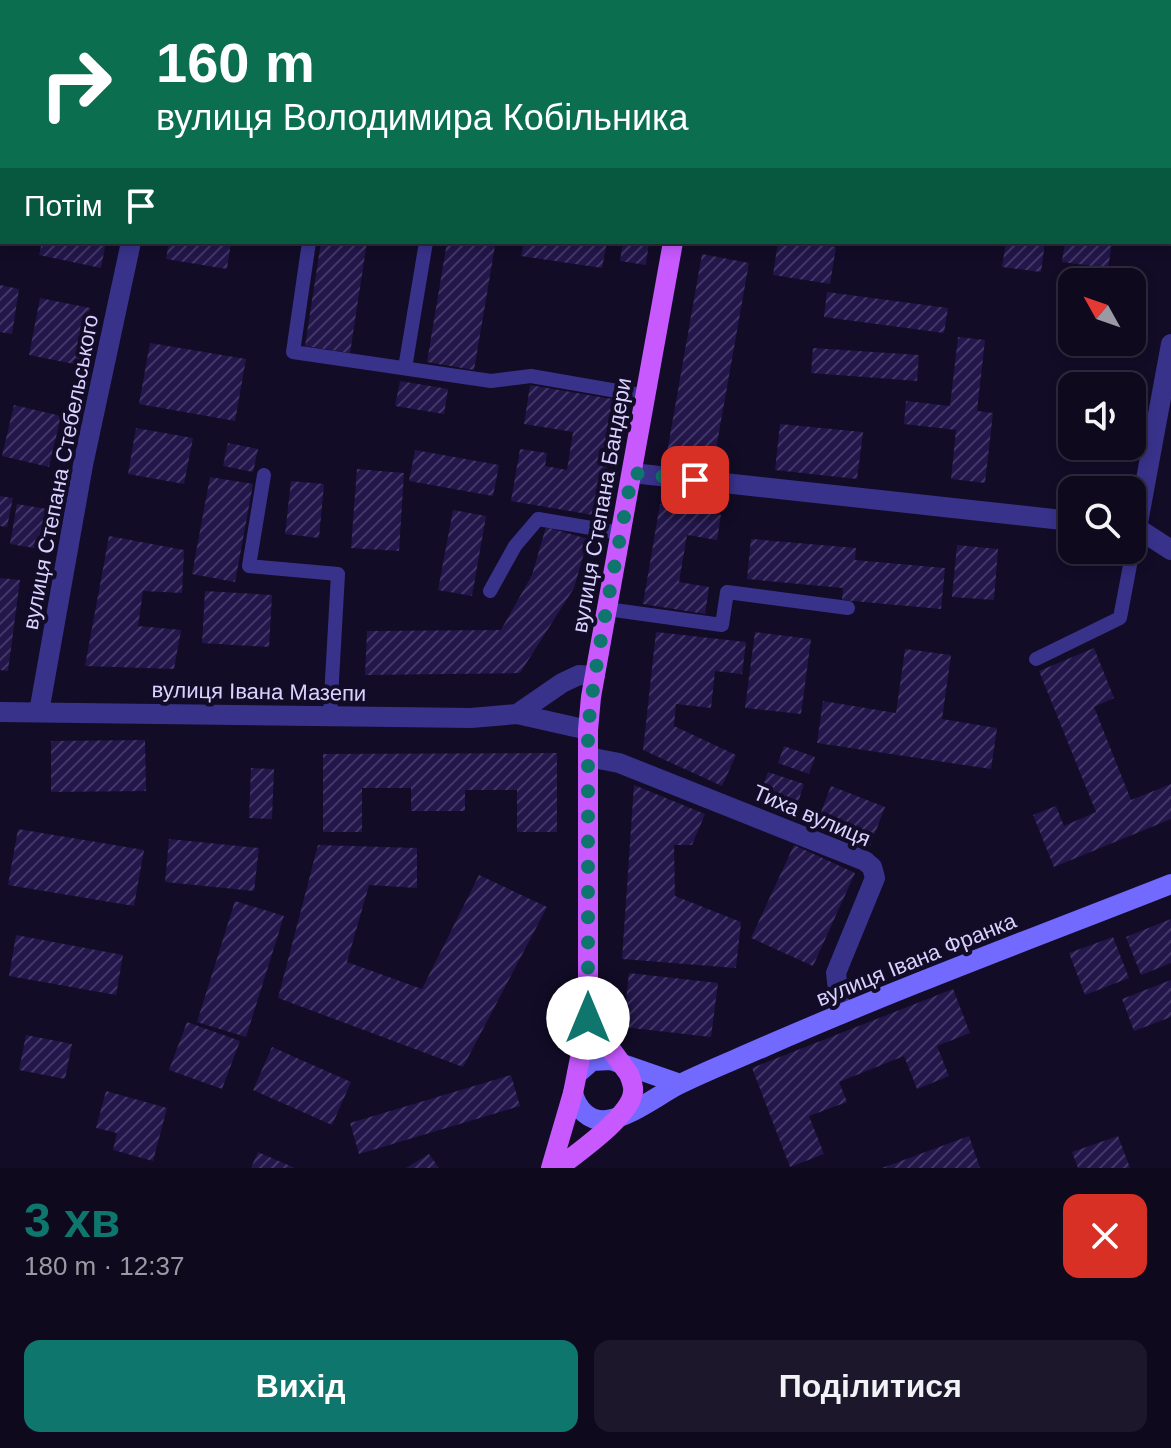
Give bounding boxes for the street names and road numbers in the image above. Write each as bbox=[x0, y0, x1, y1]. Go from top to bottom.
street label: вулиця Степана Стебельського bbox=[18, 313, 103, 632]
street label: вулиця Степана Бандери bbox=[567, 376, 636, 635]
street label: вулиця Івана Мазепи bbox=[151, 677, 366, 706]
street label: Тиха вулиця bbox=[749, 779, 874, 851]
street label: вулиця Івана Франка bbox=[813, 908, 1021, 1011]

